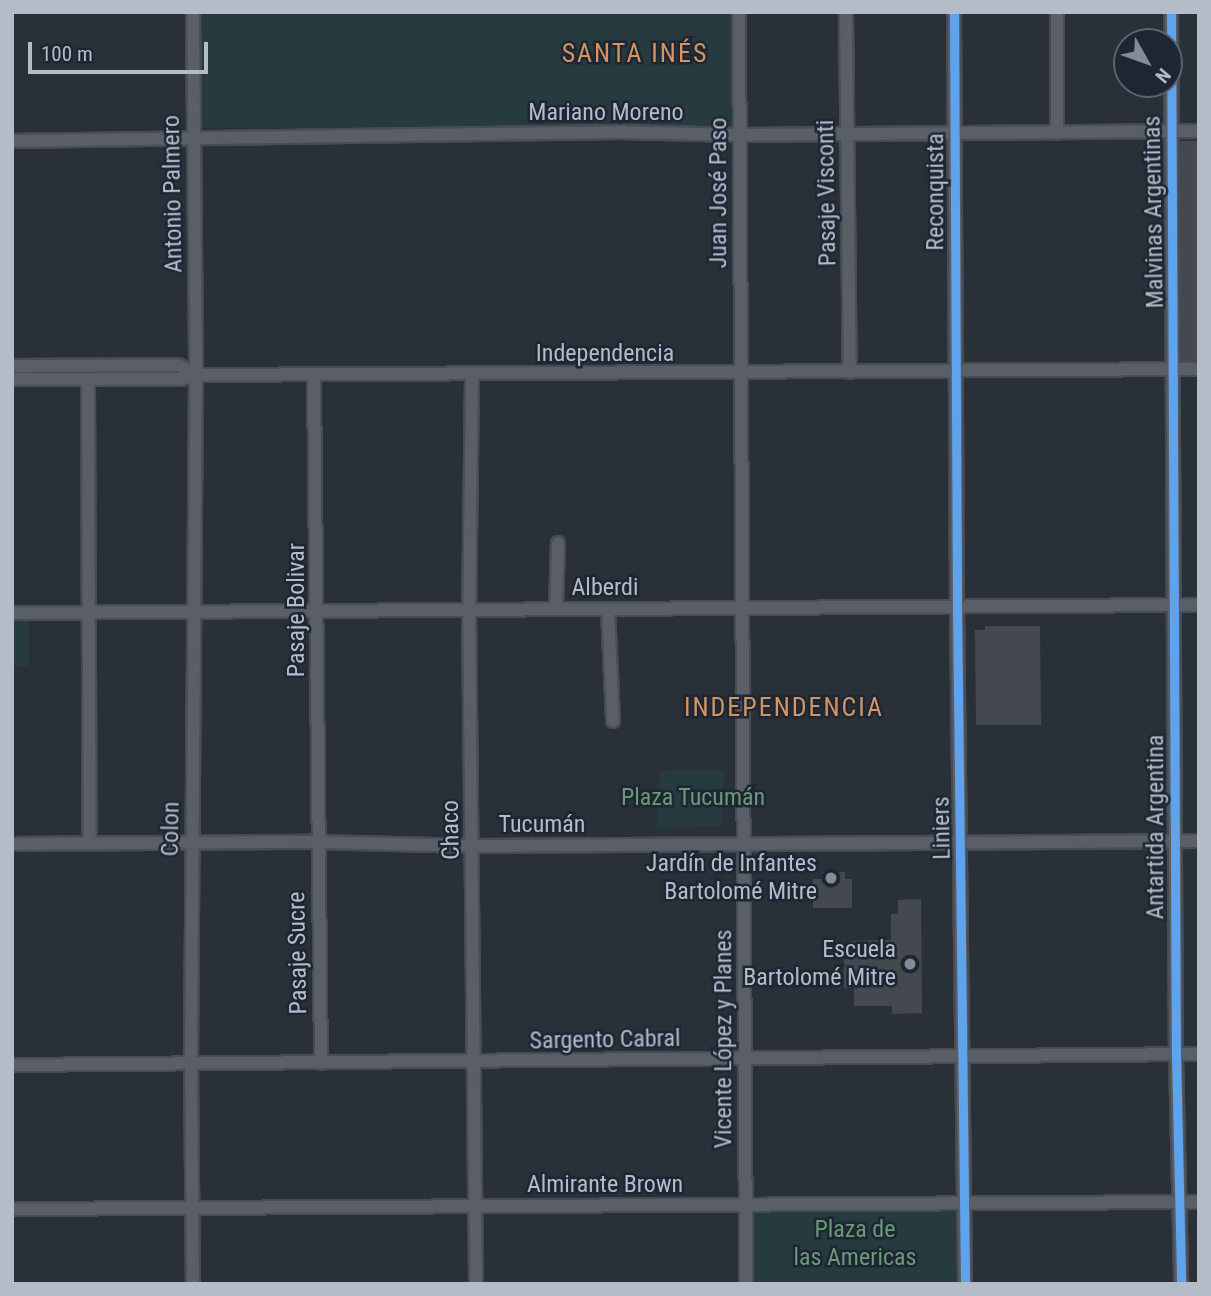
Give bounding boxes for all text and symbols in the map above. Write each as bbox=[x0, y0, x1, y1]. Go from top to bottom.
scale bar bbox=[32, 28, 212, 72]
north arrow bbox=[1113, 28, 1183, 98]
district label: SANTA INÉS bbox=[563, 38, 707, 70]
text: 100 m bbox=[41, 42, 93, 66]
text: N bbox=[1150, 64, 1175, 87]
street label: Mariano Moreno bbox=[528, 99, 684, 127]
street label: Antonio Palmero bbox=[157, 115, 189, 273]
street label: Malvinas Argentinas bbox=[1138, 115, 1170, 309]
street label: Juan José Paso bbox=[705, 118, 733, 268]
street label: Pasaje Visconti bbox=[811, 120, 843, 266]
street label: Reconquista bbox=[922, 133, 950, 251]
street label: Independencia bbox=[536, 340, 674, 368]
street label: Pasaje Bolivar bbox=[283, 543, 311, 677]
street label: Alberdi bbox=[572, 574, 638, 602]
district label: INDEPENDENCIA bbox=[686, 692, 882, 724]
street label: Antartida Argentina bbox=[1142, 735, 1170, 919]
park label: Plaza Tucumán bbox=[621, 784, 765, 812]
street label: Liniers bbox=[927, 796, 957, 860]
street label: Chaco bbox=[436, 800, 466, 860]
street label: Colon bbox=[156, 801, 186, 857]
street label: Tucumán bbox=[499, 811, 585, 839]
place label: Jardín de Infantes Bartolomé Mitre bbox=[646, 850, 817, 906]
marker: Jardín de Infantes Bartolomé Mitre bbox=[823, 870, 839, 886]
street label: Pasaje Sucre bbox=[283, 891, 313, 1015]
street label: Vicente López y Planes bbox=[710, 930, 738, 1148]
place label: Escuela Bartolomé Mitre bbox=[743, 936, 896, 992]
marker: Escuela Bartolomé Mitre bbox=[902, 956, 918, 972]
street label: Sargento Cabral bbox=[529, 1024, 681, 1056]
street label: Almirante Brown bbox=[527, 1171, 683, 1199]
park label: Plaza de las Americas bbox=[794, 1216, 916, 1272]

